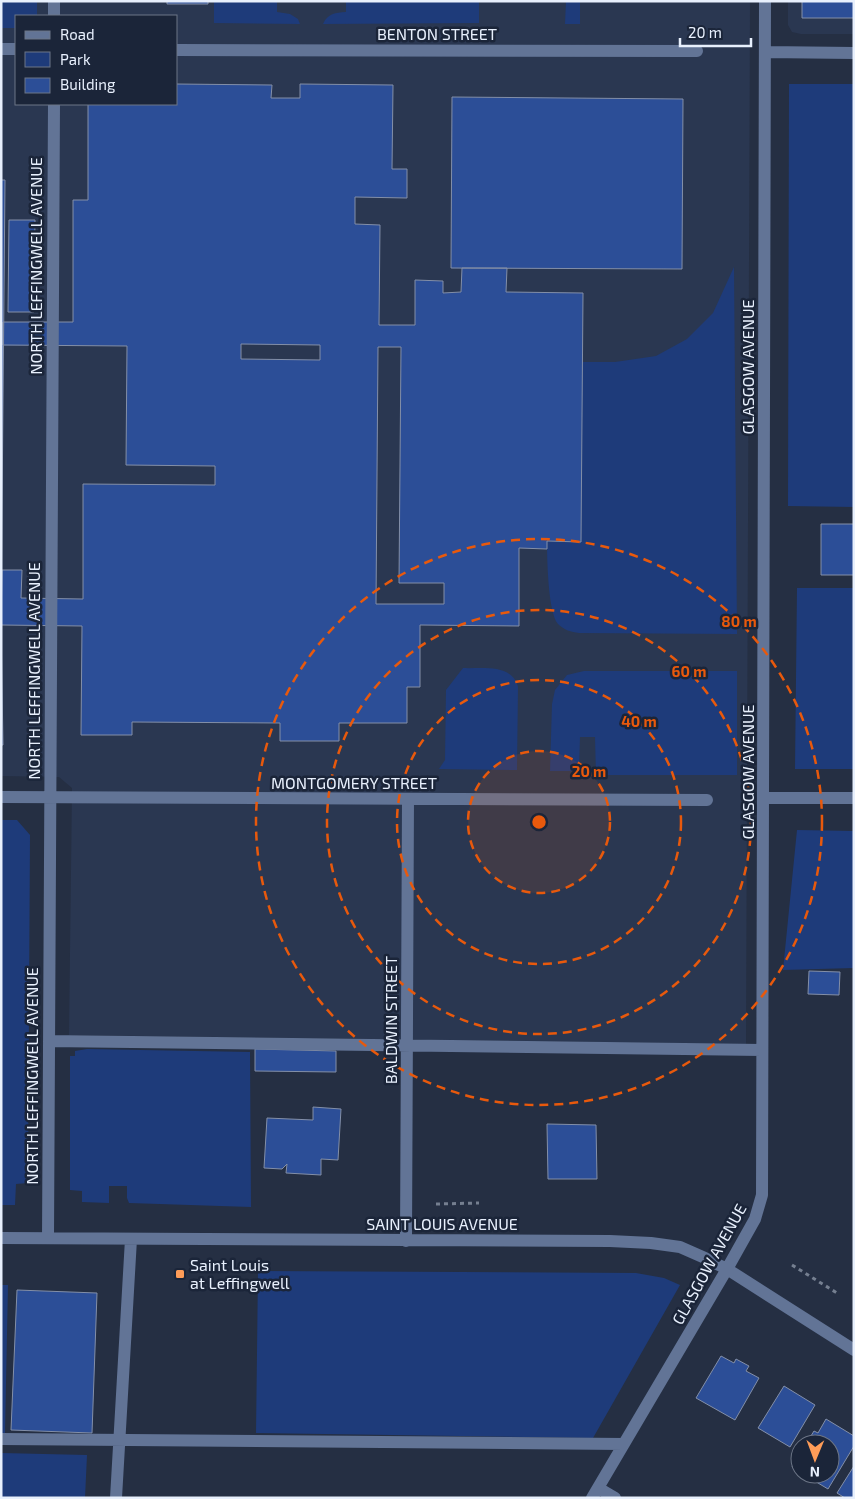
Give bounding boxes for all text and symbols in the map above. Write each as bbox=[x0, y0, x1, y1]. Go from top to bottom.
legend bbox=[15, 15, 178, 105]
scale bar bbox=[680, 15, 751, 47]
text: 20 m bbox=[688, 23, 722, 41]
street label: BENTON STREET bbox=[377, 24, 497, 43]
text: Road bbox=[60, 25, 95, 43]
text: Park bbox=[60, 50, 91, 68]
text: Building bbox=[60, 75, 116, 93]
street label: NORTH LEFFINGWELL AVENUE bbox=[26, 157, 45, 375]
street label: GLASGOW AVENUE bbox=[738, 299, 757, 435]
street label: NORTH LEFFINGWELL AVENUE bbox=[24, 562, 43, 780]
text: 80 m bbox=[721, 612, 757, 630]
text: 60 m bbox=[672, 662, 706, 680]
street label: GLASGOW AVENUE bbox=[738, 704, 757, 840]
text: 40 m bbox=[621, 712, 657, 730]
text: 20 m bbox=[572, 762, 606, 780]
street label: MONTGOMERY STREET bbox=[271, 773, 437, 792]
centre of rings bbox=[530, 813, 548, 831]
street label: BALDWIN STREET bbox=[381, 956, 400, 1084]
street label: NORTH LEFFINGWELL AVENUE bbox=[22, 967, 41, 1185]
street label: GLASGOW AVENUE bbox=[668, 1200, 750, 1327]
street label: SAINT LOUIS AVENUE bbox=[366, 1214, 518, 1233]
place label: Saint Louis at Leffingwell bbox=[190, 1255, 290, 1292]
marker: Saint Louis at Leffingwell bbox=[174, 1268, 186, 1280]
north arrow bbox=[790, 1434, 840, 1484]
text: N bbox=[810, 1464, 820, 1481]

